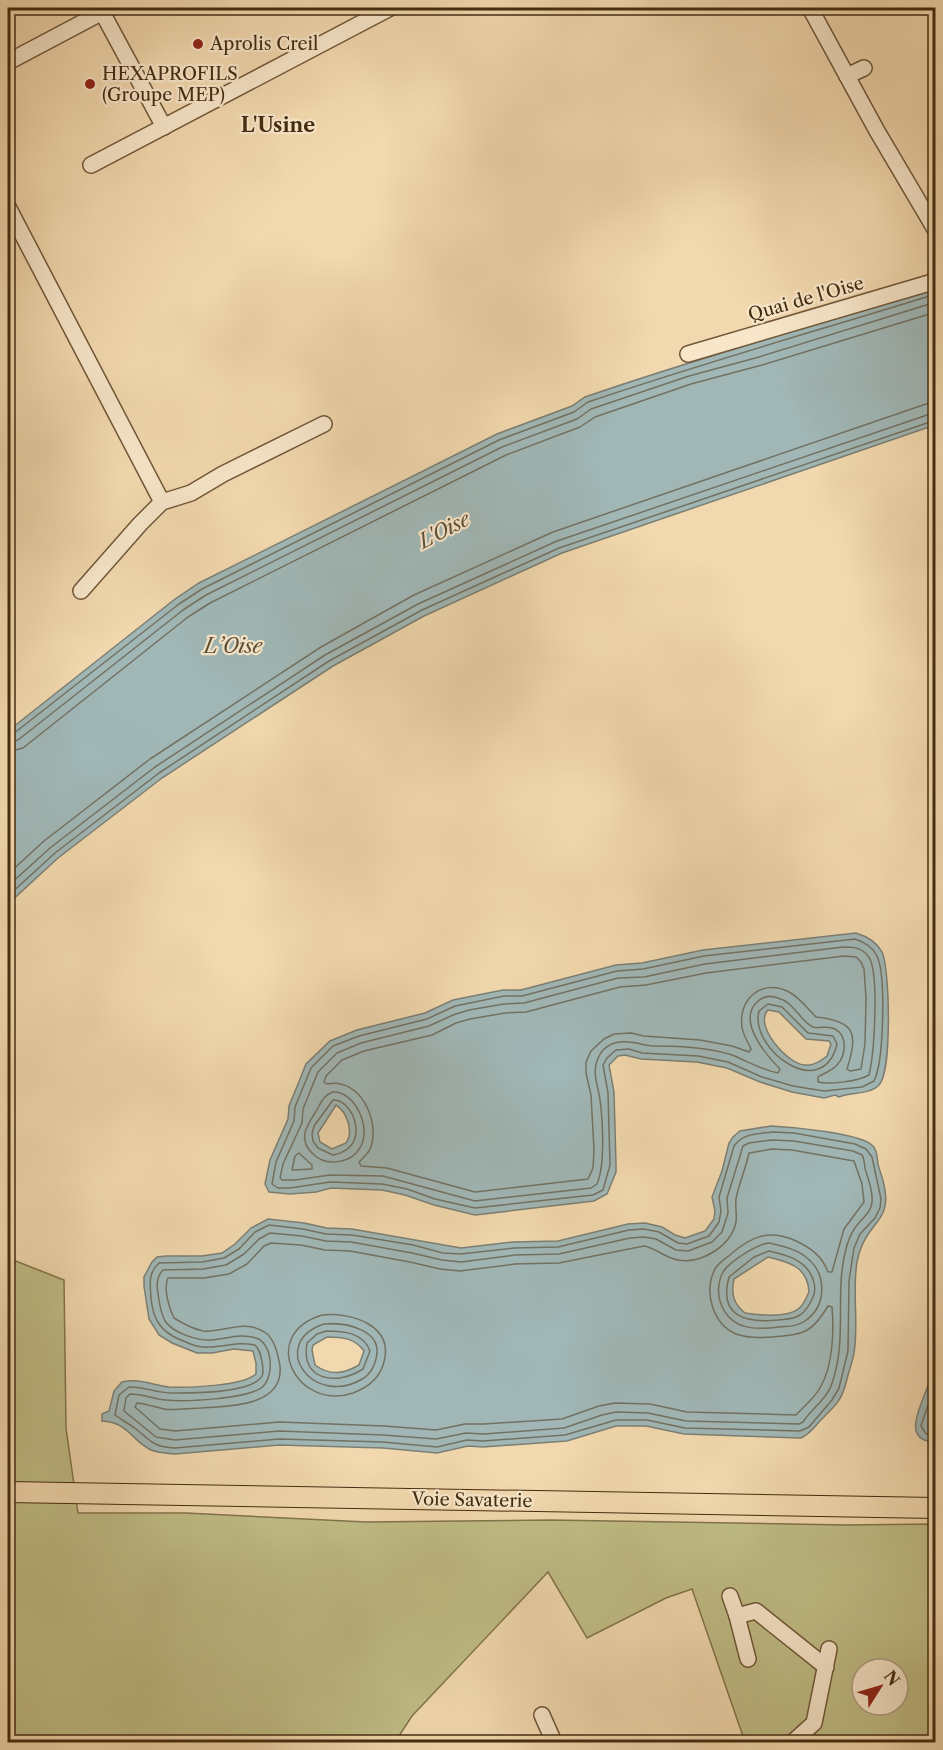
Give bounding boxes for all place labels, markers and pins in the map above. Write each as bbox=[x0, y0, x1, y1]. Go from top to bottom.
place label: Aprolis Creil bbox=[209, 33, 318, 55]
marker: Aprolis Creil bbox=[191, 37, 205, 51]
place label: HEXAPROFILS (Groupe MEP) bbox=[102, 63, 238, 106]
marker: HEXAPROFILS (Groupe MEP) bbox=[83, 77, 97, 91]

